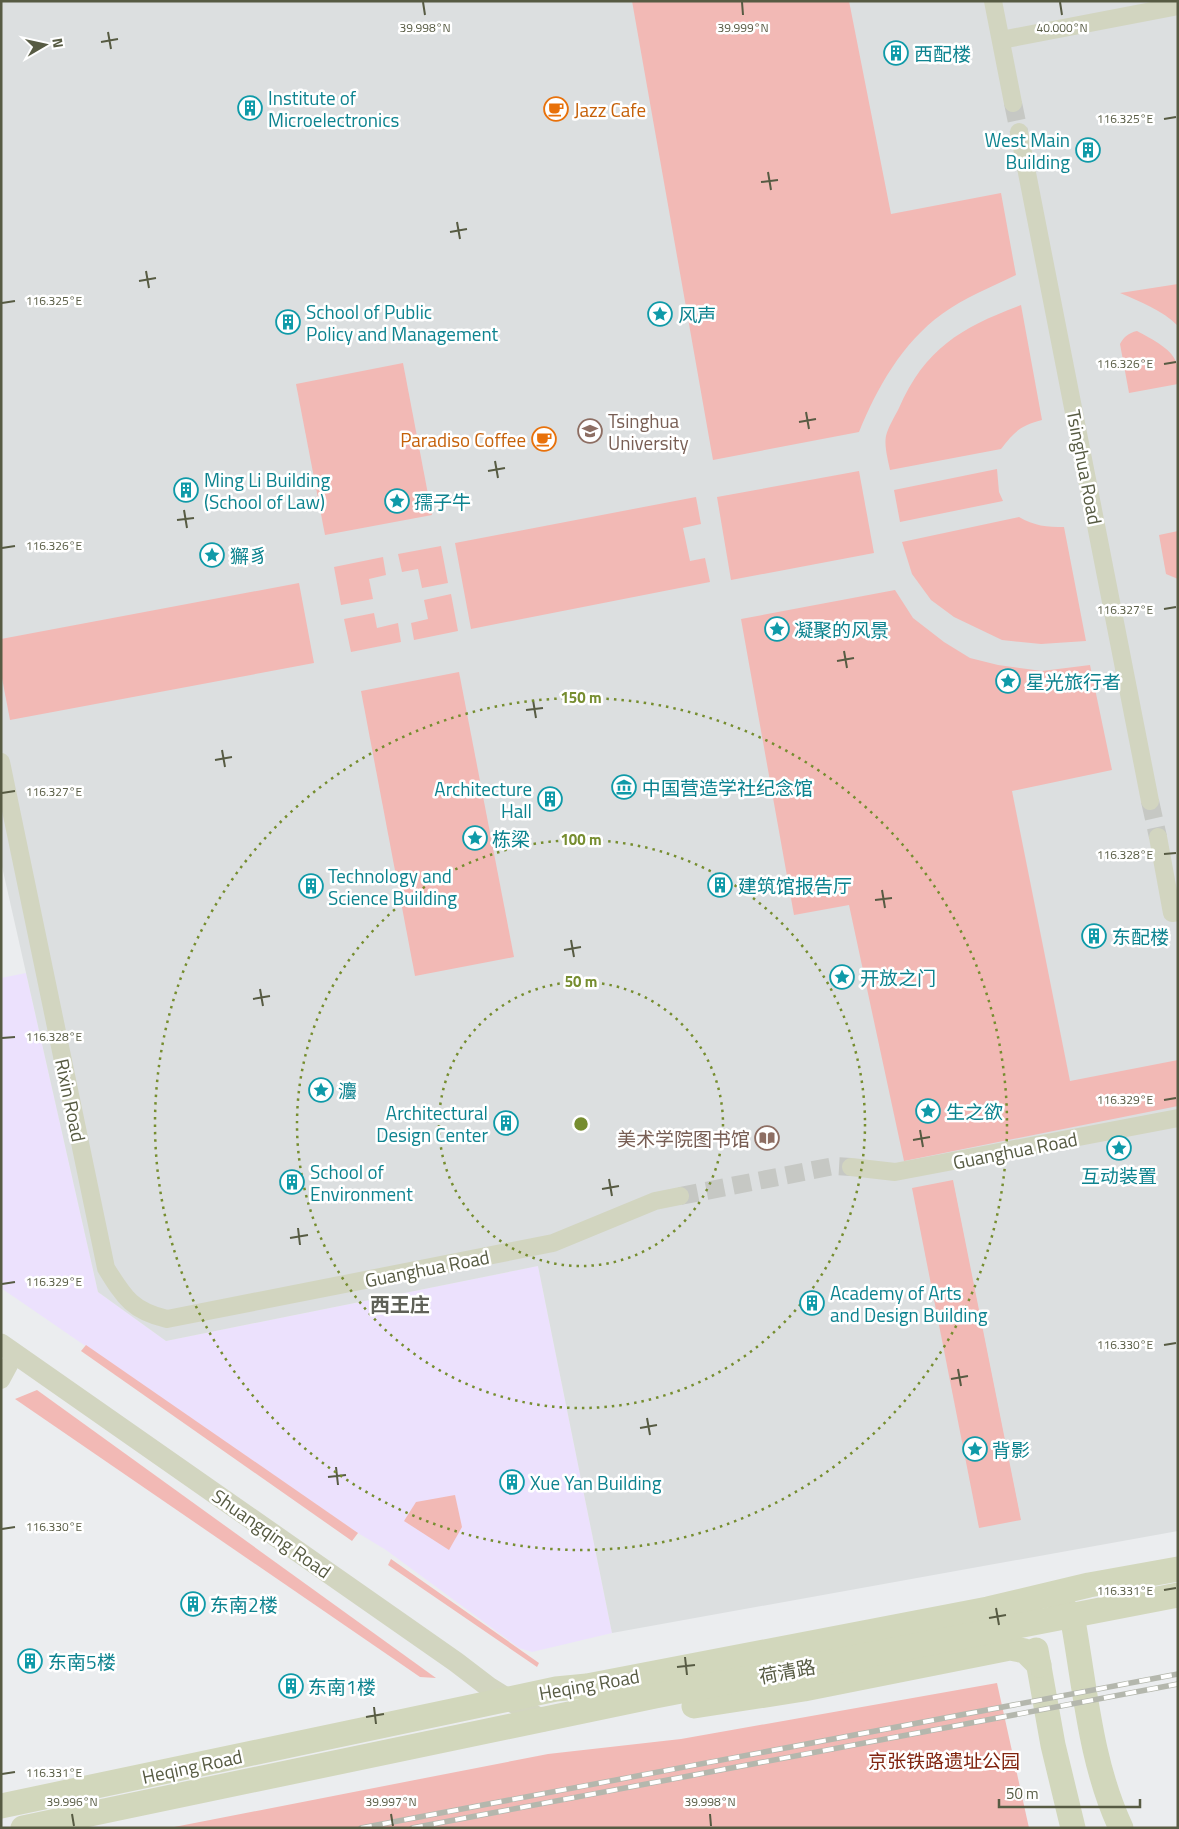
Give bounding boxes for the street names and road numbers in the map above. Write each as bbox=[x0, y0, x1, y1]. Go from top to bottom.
street label: Tsinghua Road bbox=[1060, 407, 1110, 527]
street label: Rixin Road bbox=[48, 1056, 94, 1144]
street label: Guanghua Road bbox=[950, 1124, 1080, 1176]
street label: Guanghua Road bbox=[362, 1242, 492, 1294]
street label: Shuangqing Road bbox=[207, 1481, 337, 1585]
street label: 荷清路 bbox=[756, 1651, 818, 1691]
street label: Heqing Road bbox=[536, 1661, 642, 1707]
street label: Heqing Road bbox=[139, 1741, 245, 1791]

